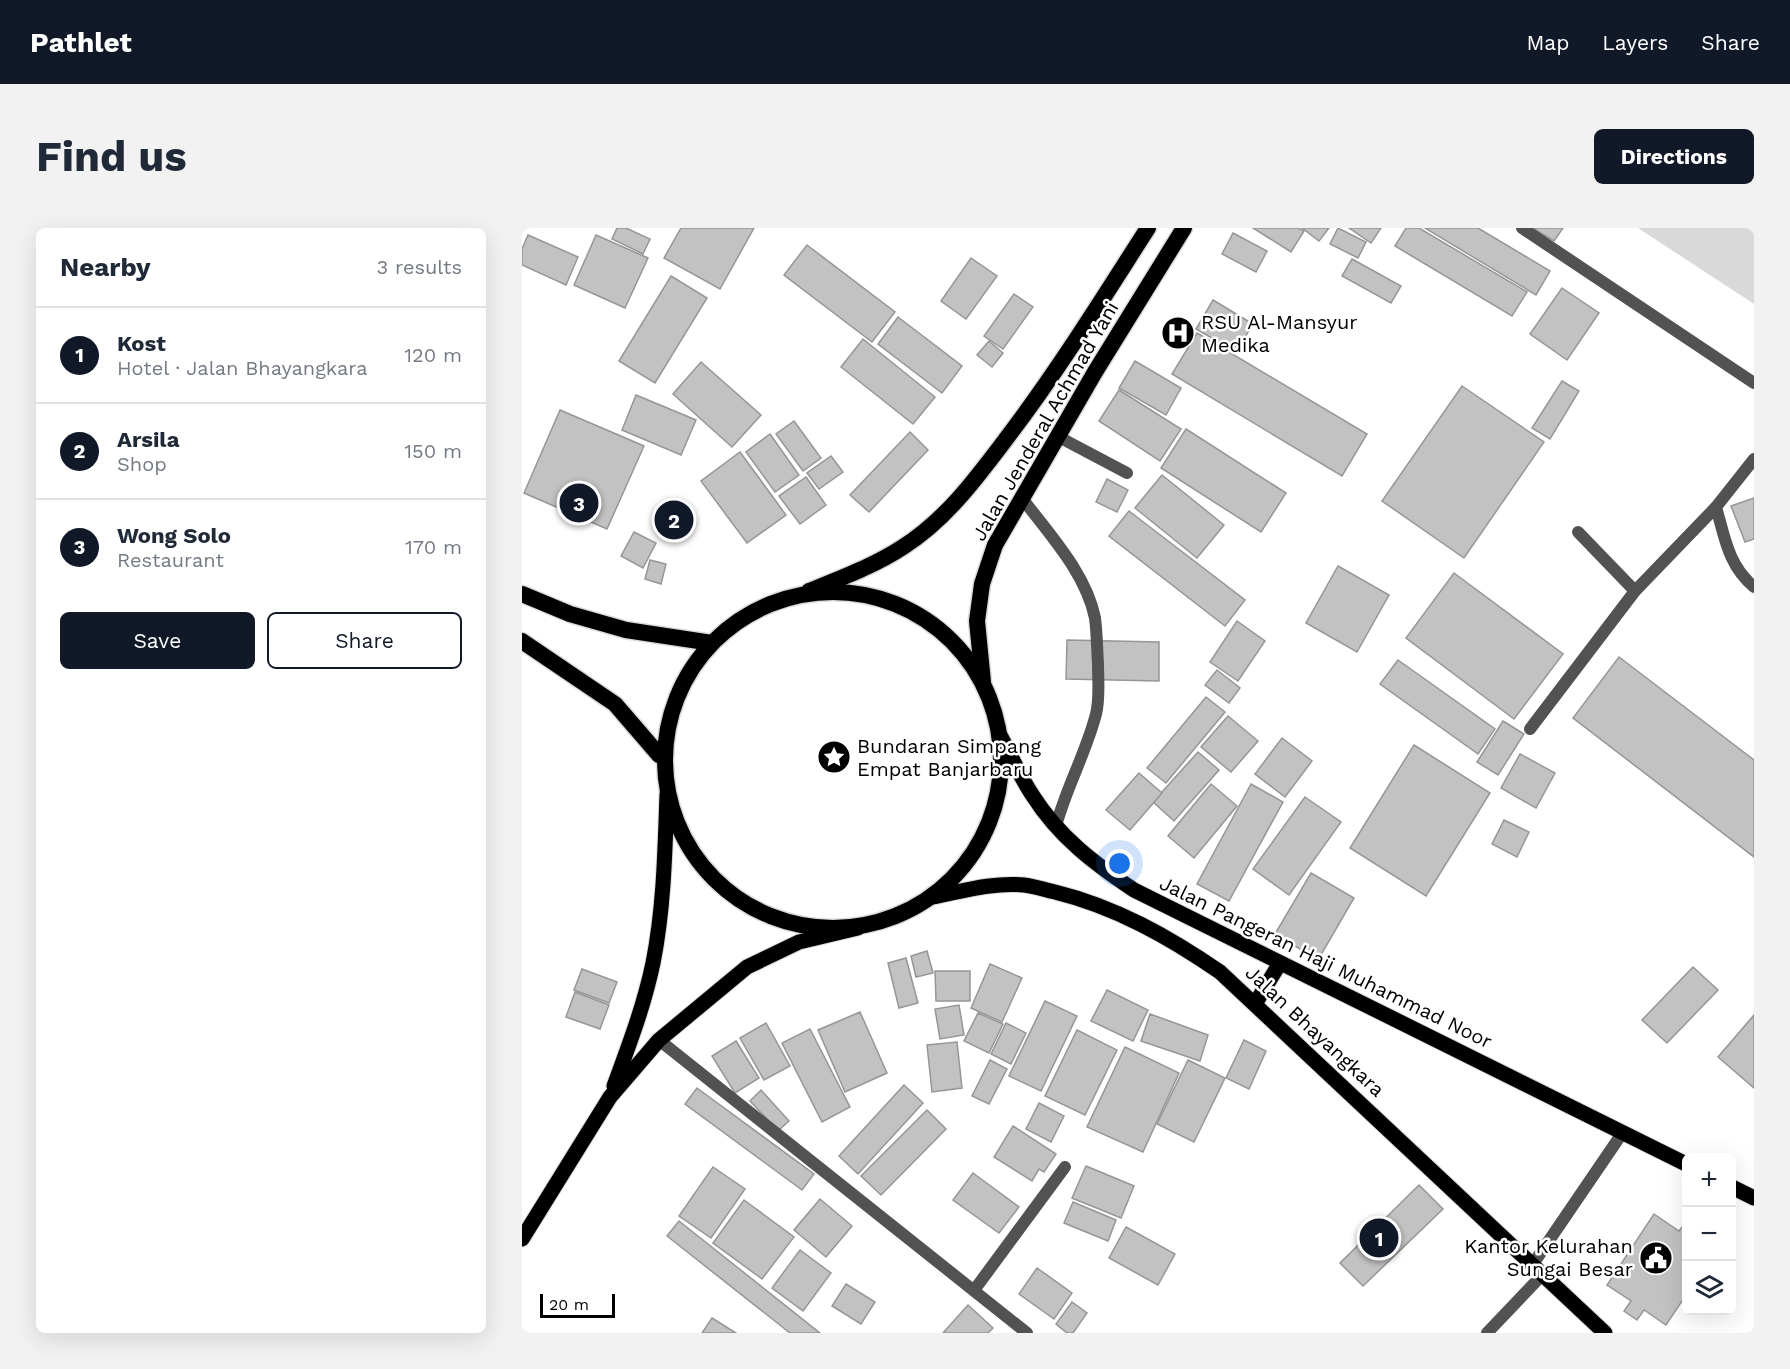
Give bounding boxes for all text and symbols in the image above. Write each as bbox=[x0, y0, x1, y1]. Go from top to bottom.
text: Pathlet bbox=[30, 26, 132, 59]
text: Map bbox=[1526, 30, 1569, 55]
text: Layers bbox=[1602, 30, 1668, 55]
text: Share bbox=[1701, 30, 1760, 55]
button: Directions bbox=[1594, 129, 1754, 184]
text: Find us bbox=[36, 132, 187, 181]
text: Nearby bbox=[60, 252, 151, 282]
text: 3 results bbox=[377, 255, 462, 279]
street label: Jalan Jenderal Achmad Yani bbox=[966, 297, 1124, 545]
place label: RSU Al-Mansyur Medika bbox=[1201, 310, 1357, 357]
hospital icon: RSU Al-Mansyur Medika bbox=[1160, 315, 1196, 351]
text: Kost bbox=[117, 331, 166, 356]
text: 1 bbox=[75, 343, 84, 367]
text: 120 m bbox=[404, 343, 462, 367]
text: Hotel · Jalan Bhayangkara bbox=[117, 356, 368, 380]
text: Arsila bbox=[117, 427, 179, 452]
text: 2 bbox=[74, 439, 85, 463]
text: 150 m bbox=[404, 439, 462, 463]
text: Shop bbox=[117, 452, 167, 476]
pin: 3 bbox=[560, 480, 598, 526]
pin: 2 bbox=[654, 498, 694, 542]
text: Wong Solo bbox=[117, 523, 231, 548]
text: 3 bbox=[74, 535, 85, 559]
text: 170 m bbox=[405, 535, 462, 559]
text: Restaurant bbox=[117, 548, 224, 572]
button: Save bbox=[60, 612, 255, 669]
button: Share bbox=[267, 612, 462, 669]
place label: Bundaran Simpang Empat Banjarbaru bbox=[857, 734, 1041, 781]
place icon: Bundaran Simpang Empat Banjarbaru bbox=[816, 739, 852, 775]
your location bbox=[1105, 849, 1134, 878]
street label: Jalan Pangeran Haji Muhammad Noor bbox=[1156, 871, 1496, 1053]
street label: Jalan Bhayangkara bbox=[1241, 960, 1389, 1102]
map controls bbox=[1682, 1153, 1736, 1315]
button: + bbox=[1682, 1153, 1736, 1207]
button: − bbox=[1682, 1207, 1736, 1261]
pin: 1 bbox=[1360, 1216, 1398, 1260]
place label: Kantor Kelurahan Sungai Besar bbox=[1464, 1234, 1633, 1281]
public building icon: Kantor Kelurahan Sungai Besar bbox=[1638, 1240, 1674, 1276]
button: layers bbox=[1682, 1261, 1736, 1315]
scale bar bbox=[540, 1291, 615, 1318]
text: 20 m bbox=[549, 1295, 589, 1314]

